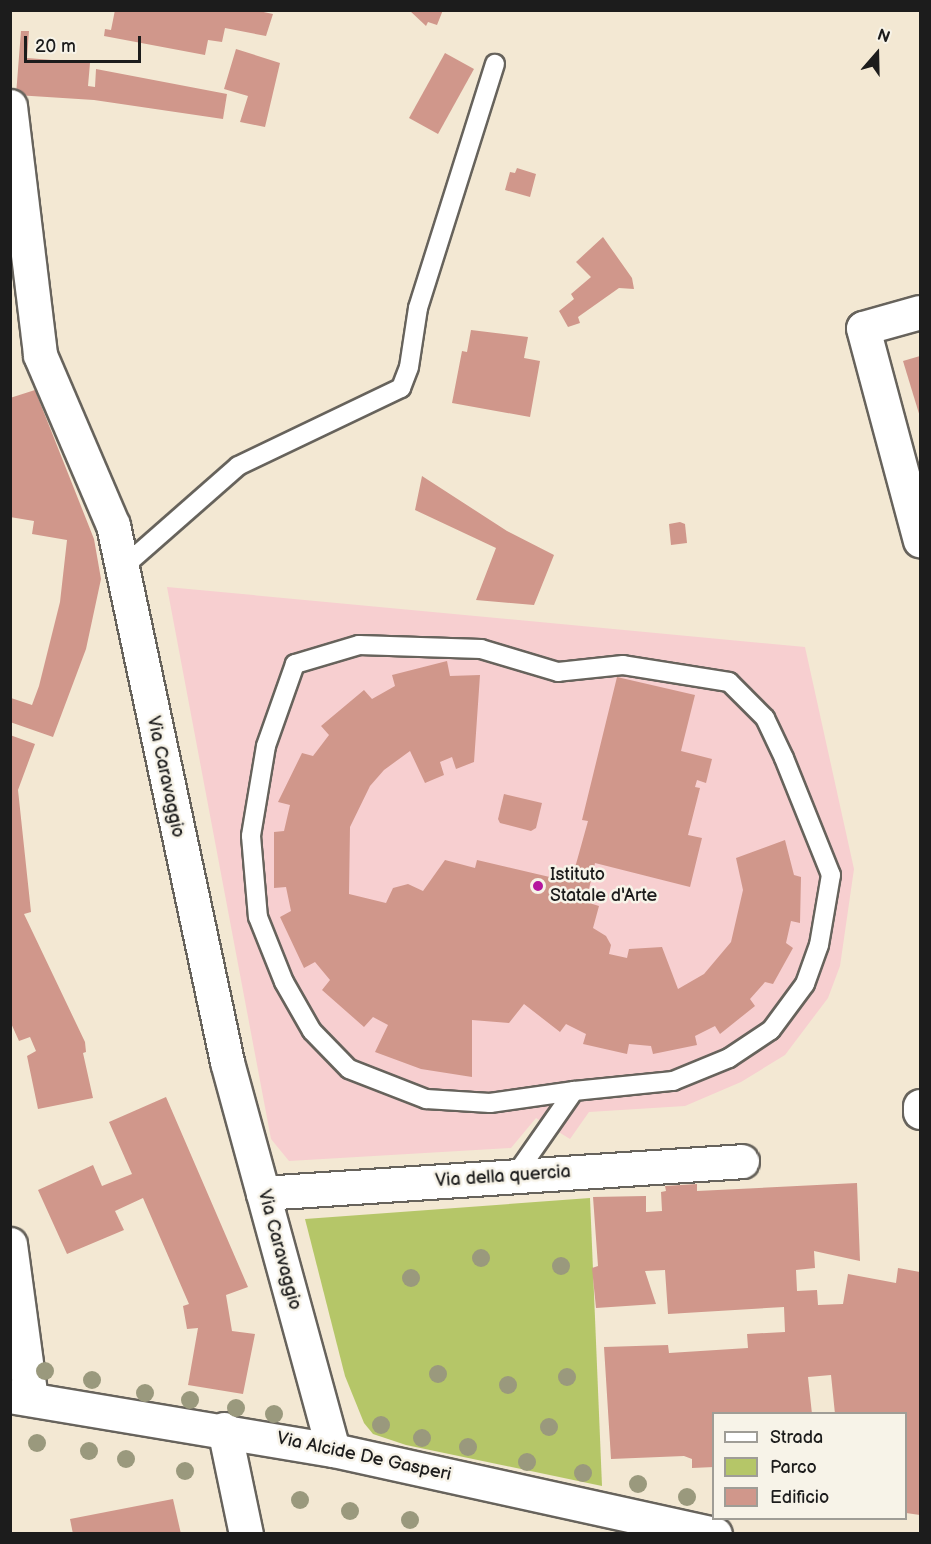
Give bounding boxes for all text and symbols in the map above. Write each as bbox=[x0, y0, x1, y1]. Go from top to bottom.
scale bar bbox=[27, 24, 144, 62]
north arrow bbox=[847, 24, 907, 84]
text: N bbox=[874, 26, 892, 48]
text: 20 m bbox=[35, 36, 76, 57]
street label: Via Caravaggio bbox=[142, 714, 188, 840]
place label: Istituto Statale d'Arte bbox=[550, 865, 657, 908]
marker: Istituto Statale d'Arte bbox=[531, 879, 545, 893]
street label: Via della quercia bbox=[435, 1161, 571, 1193]
street label: Via Caravaggio bbox=[253, 1188, 305, 1312]
legend bbox=[712, 1412, 907, 1520]
text: Strada bbox=[770, 1427, 823, 1448]
street label: Via Alcide De Gasperi bbox=[275, 1428, 453, 1486]
text: Parco bbox=[770, 1457, 817, 1478]
text: Edificio bbox=[770, 1487, 829, 1508]

